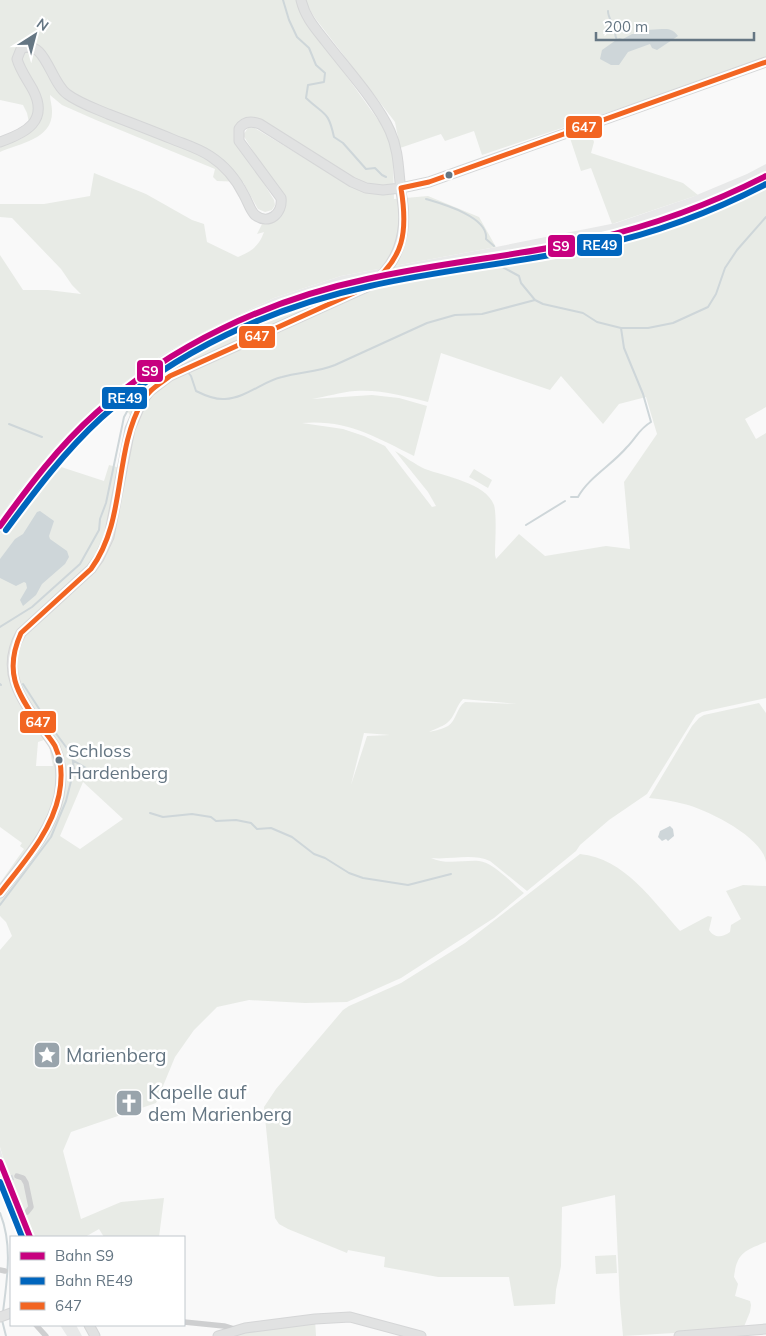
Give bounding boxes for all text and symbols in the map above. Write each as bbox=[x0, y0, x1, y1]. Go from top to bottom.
north arrow bbox=[10, 10, 60, 60]
scale bar bbox=[596, 10, 754, 42]
text: N bbox=[33, 14, 52, 35]
text: 200 m bbox=[604, 17, 648, 36]
line badge: 647 bbox=[565, 115, 603, 139]
text: 647 bbox=[571, 118, 597, 136]
unlabelled marker bbox=[444, 170, 454, 180]
line badge: RE49 bbox=[576, 233, 623, 257]
line badge: S9 bbox=[547, 234, 576, 258]
text: RE49 bbox=[583, 236, 617, 254]
text: S9 bbox=[552, 237, 570, 255]
line badge: 647 bbox=[238, 325, 276, 349]
text: 647 bbox=[244, 327, 270, 345]
line badge: S9 bbox=[136, 359, 164, 383]
text: S9 bbox=[141, 362, 159, 380]
line badge: RE49 bbox=[101, 386, 148, 410]
text: RE49 bbox=[108, 389, 142, 407]
line badge: 647 bbox=[19, 710, 57, 734]
text: 647 bbox=[25, 713, 51, 731]
place label: Schloss Hardenberg bbox=[68, 739, 168, 784]
marker: Schloss Hardenberg bbox=[54, 755, 64, 765]
place icon: Marienberg bbox=[32, 1040, 62, 1070]
place label: Marienberg bbox=[66, 1043, 167, 1067]
place label: Kapelle auf dem Marienberg bbox=[148, 1080, 292, 1126]
church icon: Kapelle auf dem Marienberg bbox=[114, 1088, 144, 1118]
legend bbox=[10, 1236, 185, 1326]
text: Bahn S9 bbox=[55, 1246, 114, 1265]
text: Bahn RE49 bbox=[55, 1271, 133, 1290]
text: 647 bbox=[55, 1296, 82, 1315]

